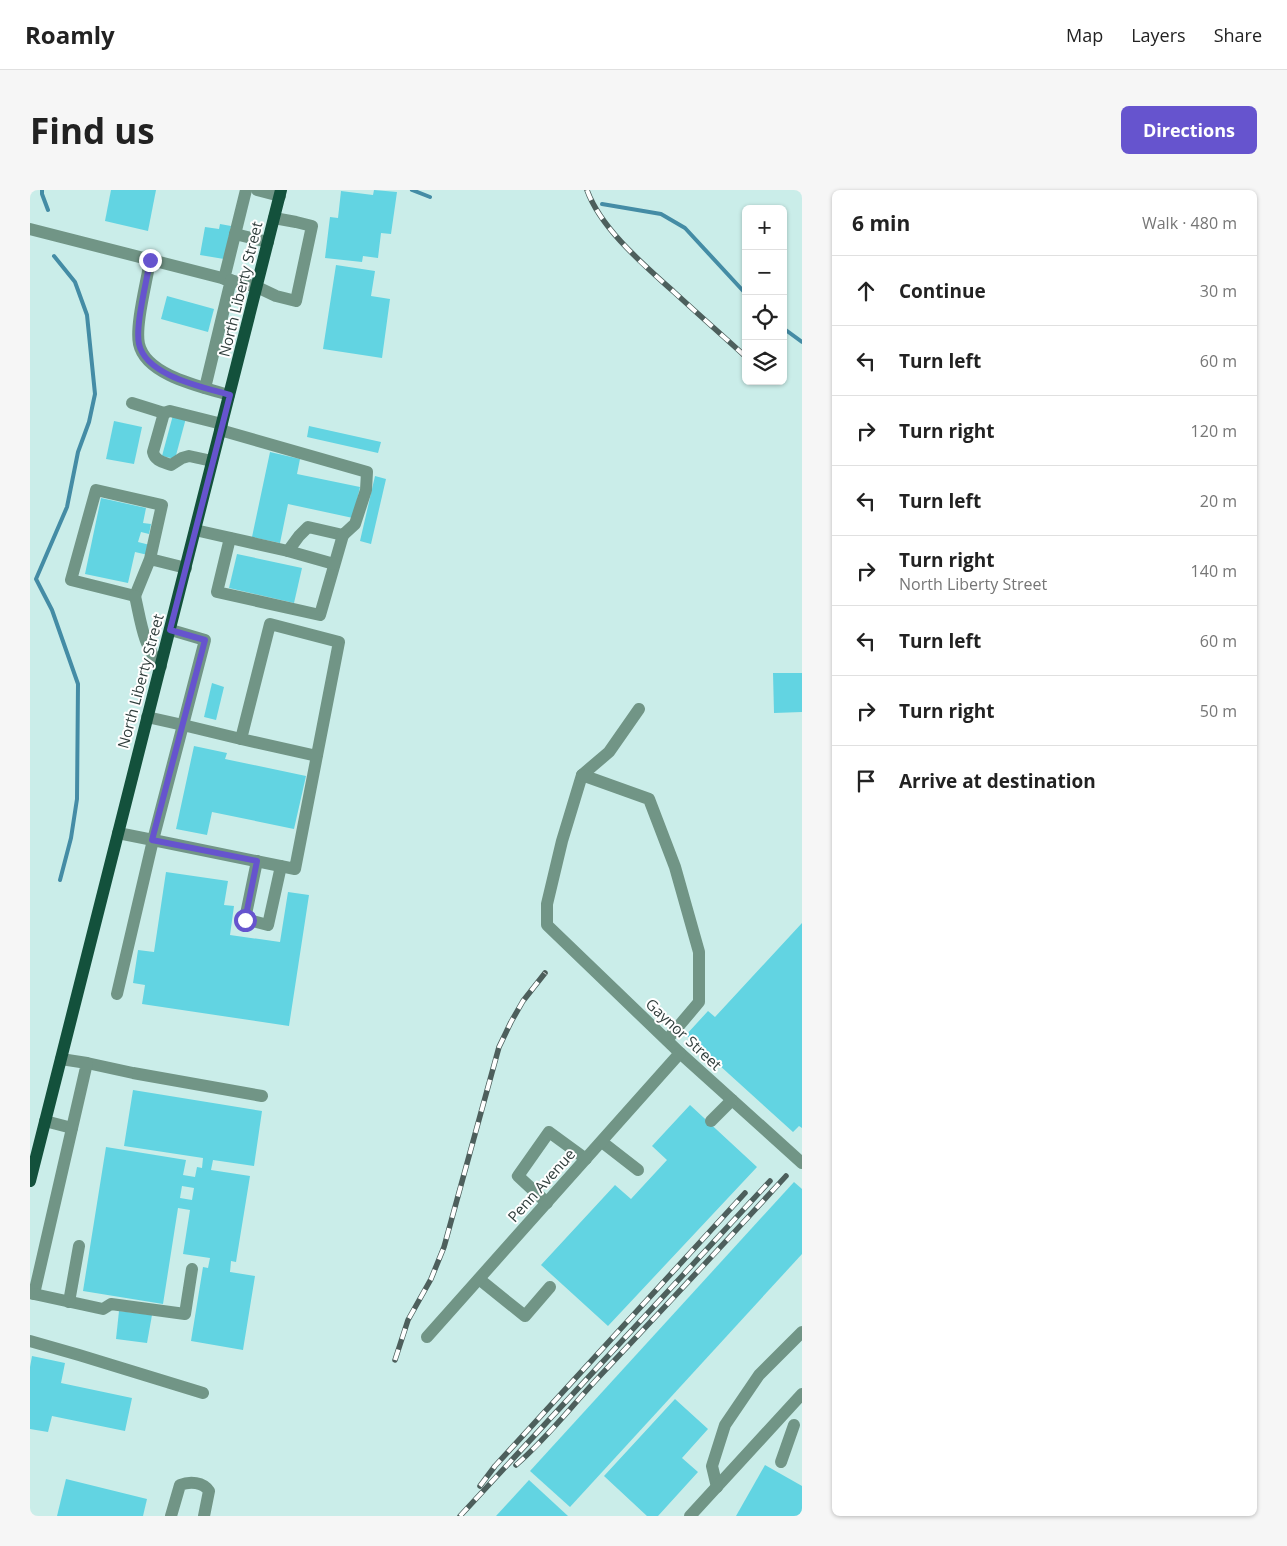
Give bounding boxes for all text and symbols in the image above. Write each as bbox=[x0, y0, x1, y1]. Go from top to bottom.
text: Roamly bbox=[25, 18, 115, 51]
text: Map bbox=[1066, 23, 1103, 47]
text: Layers bbox=[1131, 23, 1186, 47]
text: Share bbox=[1214, 23, 1262, 47]
button: Directions bbox=[1121, 106, 1257, 154]
text: Find us bbox=[30, 107, 155, 154]
map controls bbox=[742, 205, 787, 385]
button: + bbox=[742, 205, 787, 250]
text: 6 min bbox=[852, 209, 910, 237]
text: Walk · 480 m bbox=[1142, 212, 1237, 234]
street label: North Liberty Street bbox=[213, 219, 267, 359]
route end bbox=[139, 249, 162, 272]
button: − bbox=[742, 250, 787, 295]
icon: ahead bbox=[852, 277, 880, 305]
text: Continue bbox=[899, 278, 986, 304]
text: 30 m bbox=[1200, 280, 1237, 302]
button: locate bbox=[742, 295, 787, 340]
button: layers bbox=[742, 340, 787, 385]
icon: left bbox=[852, 347, 880, 375]
text: Turn left bbox=[899, 348, 981, 374]
text: 60 m bbox=[1200, 350, 1237, 372]
icon: right bbox=[852, 417, 880, 445]
text: Turn right bbox=[899, 418, 994, 444]
text: 120 m bbox=[1191, 420, 1237, 442]
icon: left bbox=[852, 487, 880, 515]
text: Turn left bbox=[899, 488, 981, 514]
text: 20 m bbox=[1200, 490, 1237, 512]
text: Turn right bbox=[899, 547, 994, 573]
icon: right bbox=[852, 557, 880, 585]
text: 140 m bbox=[1191, 560, 1237, 582]
text: North Liberty Street bbox=[899, 573, 1047, 595]
street label: North Liberty Street bbox=[112, 611, 168, 751]
icon: left bbox=[852, 627, 880, 655]
text: Turn left bbox=[899, 628, 981, 654]
text: 60 m bbox=[1200, 630, 1237, 652]
icon: right bbox=[852, 697, 880, 725]
text: Turn right bbox=[899, 698, 994, 724]
text: 50 m bbox=[1200, 700, 1237, 722]
icon: arrive bbox=[852, 767, 880, 795]
text: Arrive at destination bbox=[899, 768, 1096, 794]
route start bbox=[234, 909, 257, 932]
street label: Gaynor Street bbox=[642, 994, 726, 1074]
street label: Penn Avenue bbox=[503, 1144, 579, 1226]

